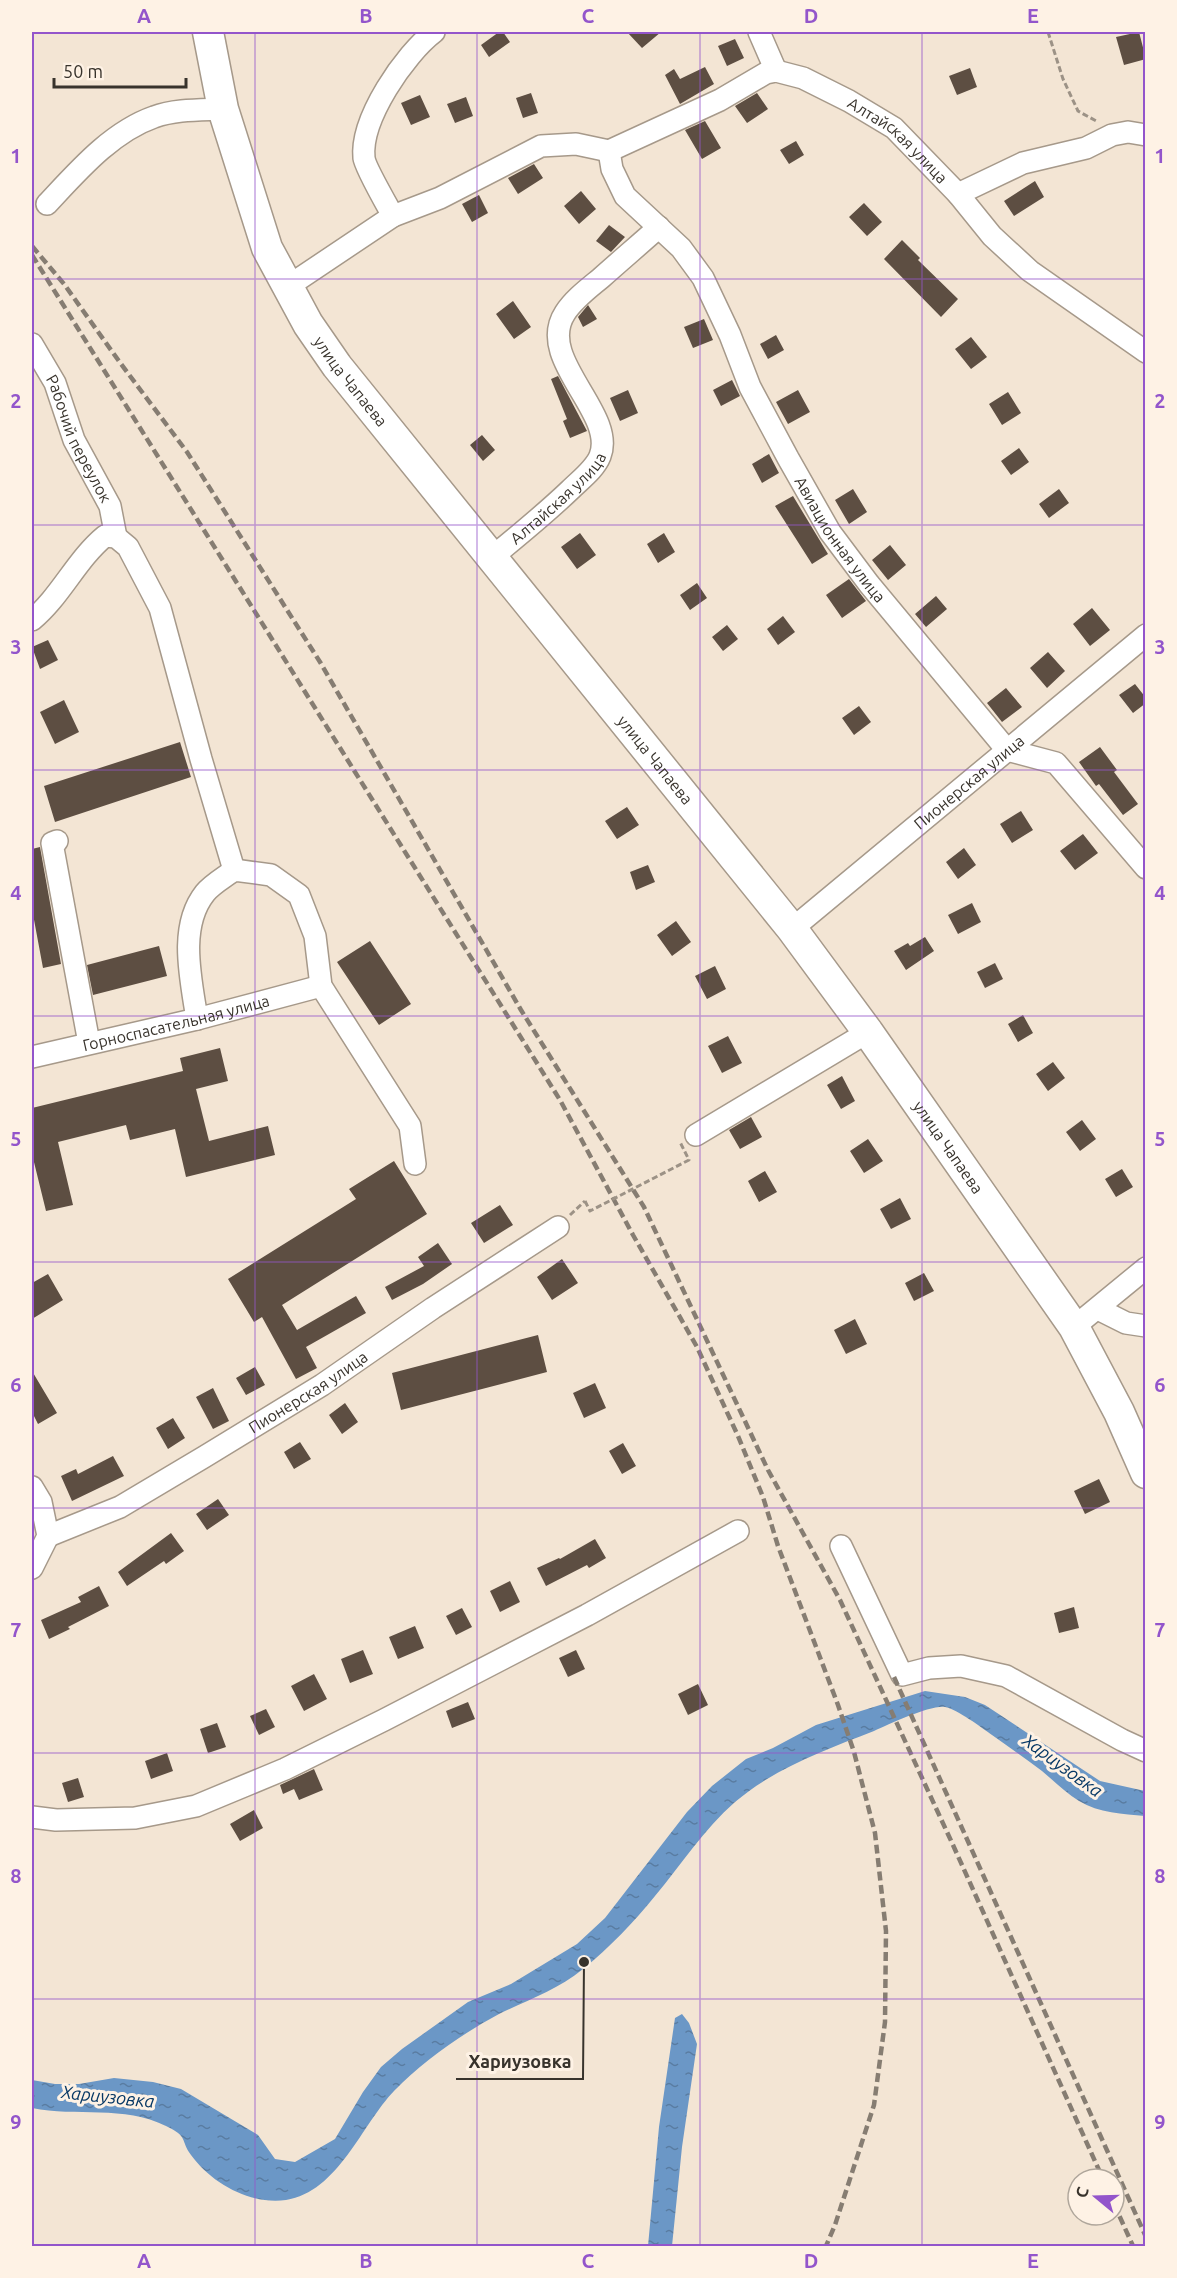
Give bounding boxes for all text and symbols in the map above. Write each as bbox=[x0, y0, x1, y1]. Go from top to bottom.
text: A bbox=[137, 4, 151, 27]
text: B bbox=[359, 4, 373, 27]
text: C bbox=[582, 4, 595, 27]
text: D bbox=[804, 4, 818, 27]
text: E bbox=[1027, 4, 1039, 27]
scale bar bbox=[54, 51, 186, 89]
text: 50 m bbox=[63, 61, 103, 81]
street label: Алтайская улица bbox=[845, 94, 951, 187]
text: 1 bbox=[10, 144, 22, 167]
text: 1 bbox=[1154, 144, 1166, 167]
street label: улица Чапаева bbox=[310, 333, 391, 430]
street label: Рабочий переулок bbox=[43, 371, 115, 506]
text: 2 bbox=[10, 389, 22, 412]
text: 2 bbox=[1154, 389, 1166, 412]
street label: Алтайская улица bbox=[507, 450, 609, 548]
street label: Авиационная улица bbox=[791, 473, 889, 606]
text: 3 bbox=[10, 635, 22, 658]
text: 3 bbox=[1154, 635, 1166, 658]
street label: улица Чапаева bbox=[614, 712, 697, 808]
street label: Пионерская улица bbox=[910, 731, 1028, 833]
text: 4 bbox=[10, 881, 22, 904]
text: 4 bbox=[1154, 881, 1166, 904]
street label: Горноспасательная улица bbox=[81, 991, 271, 1054]
street label: улица Чапаева bbox=[910, 1097, 987, 1197]
text: 5 bbox=[10, 1127, 22, 1150]
text: 5 bbox=[1154, 1127, 1166, 1150]
street label: Пионерская улица bbox=[245, 1347, 371, 1437]
text: 6 bbox=[10, 1373, 22, 1396]
text: 6 bbox=[1154, 1373, 1166, 1396]
text: 7 bbox=[10, 1618, 22, 1641]
text: 7 bbox=[1154, 1618, 1166, 1641]
water label: Хариузовка bbox=[1019, 1729, 1107, 1801]
text: 8 bbox=[10, 1864, 22, 1887]
text: 8 bbox=[1154, 1864, 1166, 1887]
callout: Хариузовка bbox=[456, 2043, 583, 2079]
text: Хариузовка bbox=[468, 2051, 572, 2071]
water label: Хариузовка bbox=[60, 2081, 156, 2111]
text: 9 bbox=[10, 2110, 22, 2133]
text: 9 bbox=[1154, 2110, 1166, 2133]
north arrow bbox=[1066, 2167, 1126, 2227]
text: С bbox=[1072, 2184, 1092, 2200]
text: A bbox=[137, 2249, 151, 2272]
text: B bbox=[359, 2249, 373, 2272]
text: C bbox=[582, 2249, 595, 2272]
text: D bbox=[804, 2249, 818, 2272]
text: E bbox=[1027, 2249, 1039, 2272]

